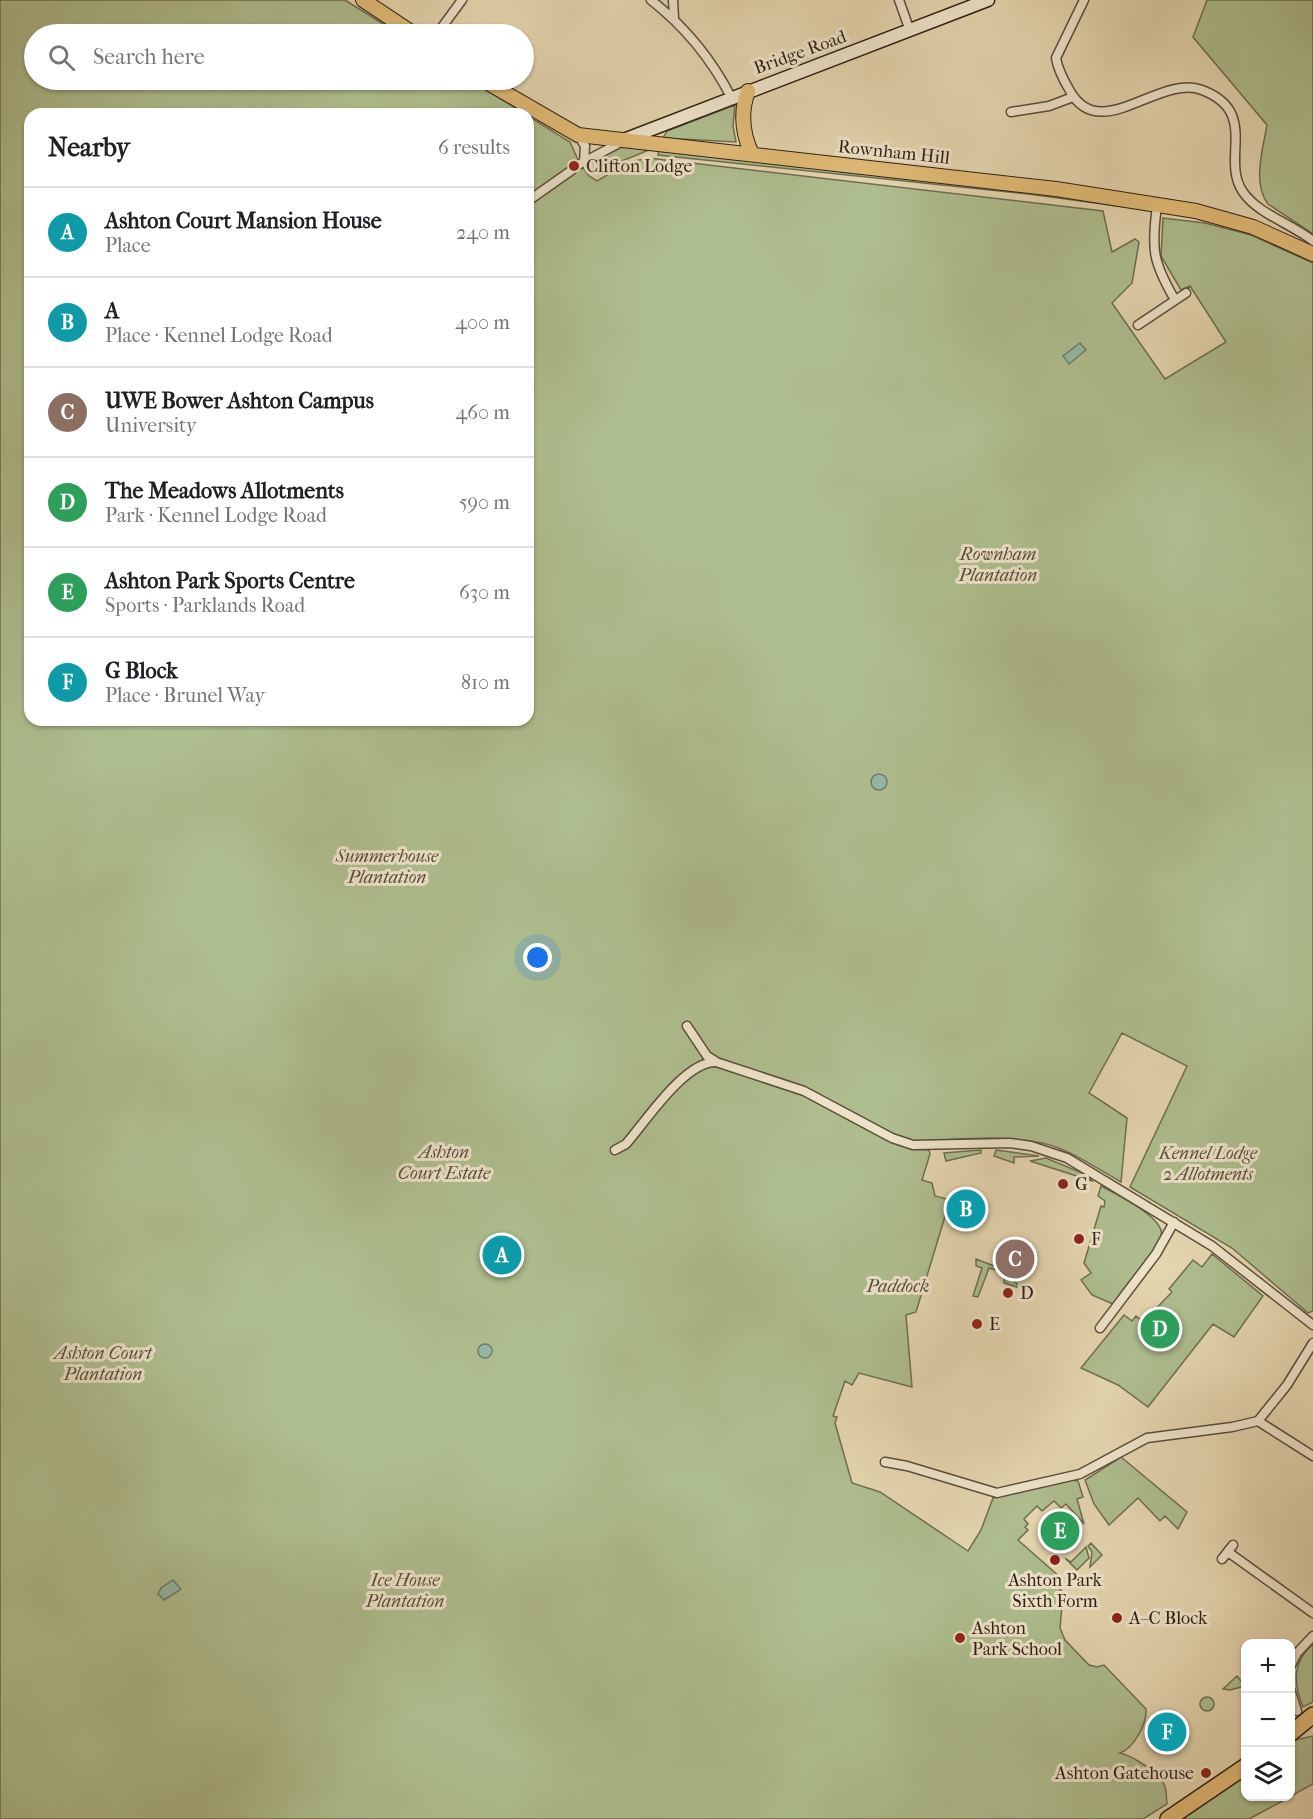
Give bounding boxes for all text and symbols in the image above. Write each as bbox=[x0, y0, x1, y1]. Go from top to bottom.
search box bbox=[24, 24, 534, 90]
street label: Bridge Road bbox=[751, 26, 849, 79]
icon: search bbox=[45, 41, 78, 74]
text: Search here bbox=[93, 44, 205, 70]
text: Nearby bbox=[48, 132, 130, 163]
text: 6 results bbox=[438, 136, 510, 159]
street label: Rownham Hill bbox=[837, 136, 951, 169]
place label: Clifton Lodge bbox=[586, 156, 693, 177]
marker: Clifton Lodge bbox=[567, 159, 581, 173]
text: Ashton Court Mansion House bbox=[105, 208, 382, 234]
text: A bbox=[61, 221, 74, 244]
text: 240 m bbox=[456, 221, 510, 244]
text: Place bbox=[105, 234, 151, 257]
text: A bbox=[105, 298, 119, 324]
text: B bbox=[61, 311, 74, 334]
text: 400 m bbox=[455, 311, 510, 334]
text: Place · Kennel Lodge Road bbox=[105, 324, 333, 347]
text: UWE Bower Ashton Campus bbox=[105, 388, 374, 414]
text: C bbox=[61, 401, 74, 424]
text: 460 m bbox=[455, 401, 510, 424]
text: University bbox=[105, 414, 197, 437]
text: The Meadows Allotments bbox=[105, 478, 344, 504]
text: D bbox=[60, 491, 75, 514]
text: 590 m bbox=[459, 491, 510, 514]
text: Park · Kennel Lodge Road bbox=[105, 504, 327, 527]
park label: Rownham Plantation bbox=[958, 544, 1037, 586]
text: Ashton Park Sports Centre bbox=[105, 568, 355, 594]
text: E bbox=[61, 581, 74, 604]
text: 630 m bbox=[459, 581, 510, 604]
text: Sports · Parklands Road bbox=[105, 594, 305, 617]
text: G Block bbox=[105, 658, 178, 684]
text: F bbox=[62, 671, 73, 694]
text: 810 m bbox=[461, 671, 510, 694]
text: Place · Brunel Way bbox=[105, 684, 265, 707]
park label: Summerhouse Plantation bbox=[335, 846, 439, 888]
your location bbox=[523, 943, 552, 972]
park label: Ashton Court Estate bbox=[398, 1142, 491, 1184]
park label: Kennel Lodge 2 Allotments bbox=[1157, 1143, 1258, 1185]
place label: G bbox=[1075, 1174, 1088, 1195]
marker: G bbox=[1056, 1177, 1070, 1191]
pin: B bbox=[946, 1186, 986, 1232]
place label: F bbox=[1091, 1229, 1101, 1250]
pin: A bbox=[482, 1232, 522, 1278]
marker: F bbox=[1072, 1232, 1086, 1246]
pin: C bbox=[996, 1236, 1034, 1282]
park label: Paddock bbox=[866, 1276, 929, 1297]
place label: D bbox=[1020, 1283, 1034, 1304]
marker: D bbox=[1001, 1286, 1015, 1300]
pin: D bbox=[1140, 1306, 1180, 1352]
place label: E bbox=[989, 1314, 1000, 1335]
marker: E bbox=[970, 1317, 984, 1331]
park label: Ashton Court Plantation bbox=[52, 1343, 153, 1385]
pin: E bbox=[1040, 1508, 1080, 1553]
marker: Ashton Park Sixth Form bbox=[1048, 1553, 1062, 1567]
park label: Ice House Plantation bbox=[365, 1570, 444, 1612]
place label: Ashton Park Sixth Form bbox=[1007, 1570, 1103, 1612]
place label: A–C Block bbox=[1128, 1608, 1208, 1629]
marker: A–C Block bbox=[1110, 1611, 1124, 1625]
place label: Ashton Park School bbox=[971, 1618, 1062, 1660]
marker: Ashton Park School bbox=[953, 1631, 967, 1645]
map controls bbox=[1241, 1639, 1295, 1801]
button: + bbox=[1241, 1639, 1295, 1693]
button: − bbox=[1241, 1693, 1295, 1747]
pin: F bbox=[1148, 1710, 1186, 1754]
button: layers bbox=[1241, 1747, 1295, 1801]
place label: Ashton Gatehouse bbox=[1054, 1763, 1194, 1784]
marker: Ashton Gatehouse bbox=[1199, 1766, 1213, 1780]

